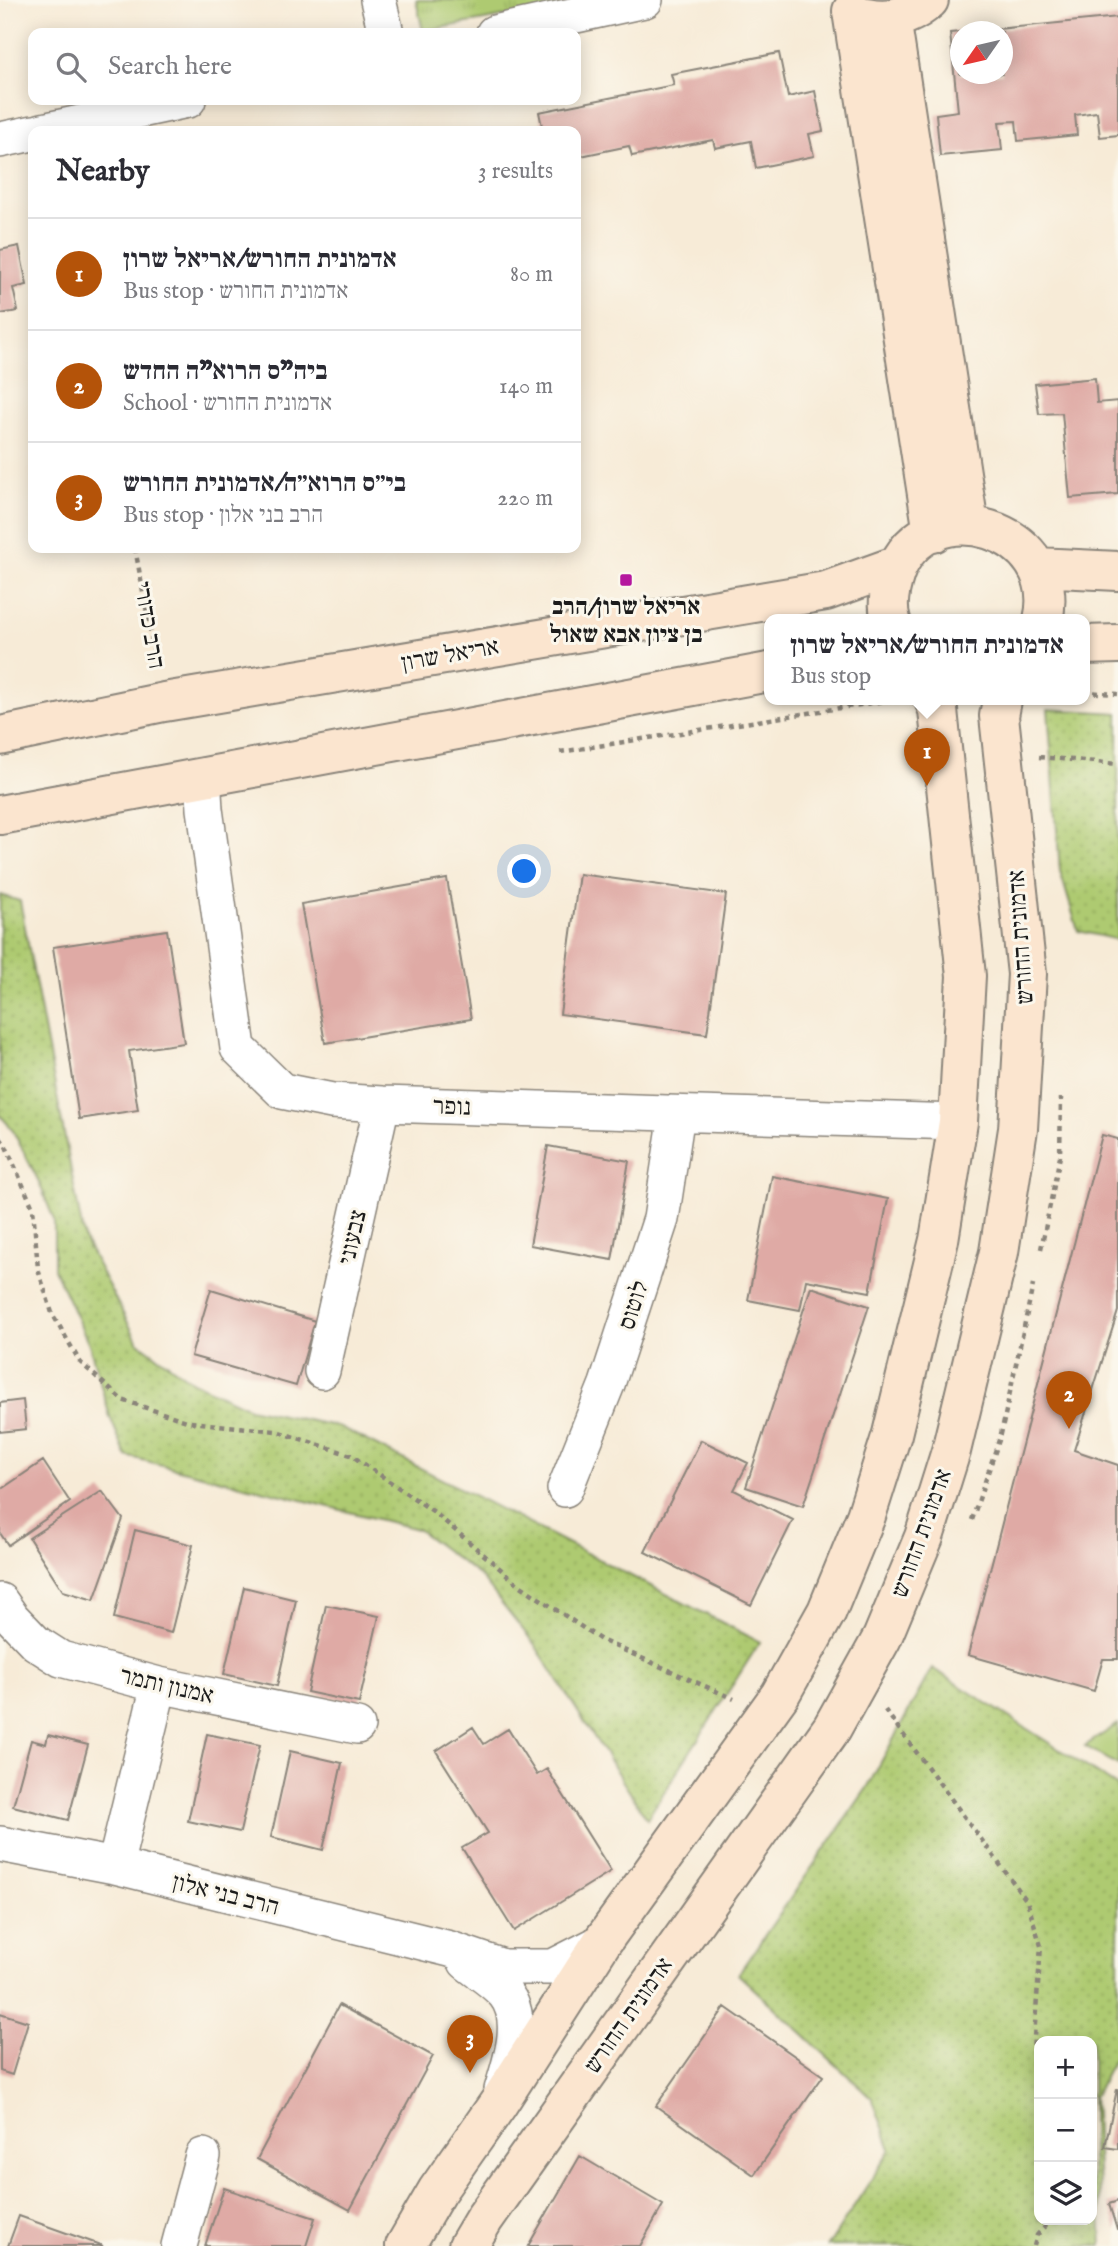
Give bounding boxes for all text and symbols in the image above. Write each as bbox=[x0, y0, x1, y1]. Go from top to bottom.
north arrow bbox=[950, 21, 1013, 84]
search box bbox=[28, 28, 581, 105]
icon: search bbox=[52, 48, 90, 86]
text: Search here bbox=[108, 50, 232, 83]
text: Nearby bbox=[56, 153, 149, 191]
text: 3 results bbox=[478, 157, 553, 186]
text: אדמונית החורש/אריאל שרון bbox=[123, 243, 397, 276]
text: 1 bbox=[75, 260, 83, 289]
text: 80 m bbox=[510, 260, 553, 289]
text: Bus stop · אדמונית החורש bbox=[123, 277, 348, 306]
text: ביה"ס הרוא"ה החדש bbox=[123, 355, 328, 388]
text: 2 bbox=[74, 372, 84, 401]
text: 140 m bbox=[499, 372, 553, 401]
text: School · אדמונית החורש bbox=[123, 389, 332, 418]
text: בי״ס הרוא״ה/אדמונית החורש bbox=[123, 467, 406, 500]
text: 3 bbox=[75, 484, 83, 513]
text: 220 m bbox=[497, 484, 553, 513]
text: Bus stop · הרב בני אלון bbox=[123, 501, 323, 530]
marker: אריאל שרון/הרב בן ציון אבא שאול bbox=[618, 572, 634, 588]
street label: הרב כדורי bbox=[126, 579, 171, 671]
place label: אריאל שרון/הרב בן ציון אבא שאול bbox=[549, 592, 703, 651]
popup bbox=[764, 614, 1090, 705]
text: אדמונית החורש/אריאל שרון bbox=[790, 629, 1064, 662]
street label: אריאל שרון bbox=[399, 632, 502, 679]
text: Bus stop bbox=[790, 662, 871, 691]
pin: 1 bbox=[904, 728, 950, 786]
your location bbox=[507, 854, 541, 888]
street label: אדמונית החורש bbox=[1001, 869, 1042, 1005]
street label: נופר bbox=[432, 1091, 472, 1124]
street label: צבעוני bbox=[332, 1207, 375, 1268]
street label: לוטוס bbox=[612, 1277, 657, 1334]
pin: 2 bbox=[1046, 1371, 1092, 1429]
street label: אדמונית החורש bbox=[885, 1465, 960, 1602]
street label: אמנון ותמר bbox=[117, 1661, 217, 1712]
street label: הרב בני אלון bbox=[169, 1867, 282, 1924]
street label: אדמונית החורש bbox=[578, 1952, 681, 2080]
pin: 3 bbox=[447, 2015, 493, 2073]
map controls bbox=[1034, 2036, 1097, 2225]
button: + bbox=[1034, 2036, 1097, 2099]
button: − bbox=[1034, 2099, 1097, 2162]
button: layers bbox=[1034, 2162, 1097, 2225]

